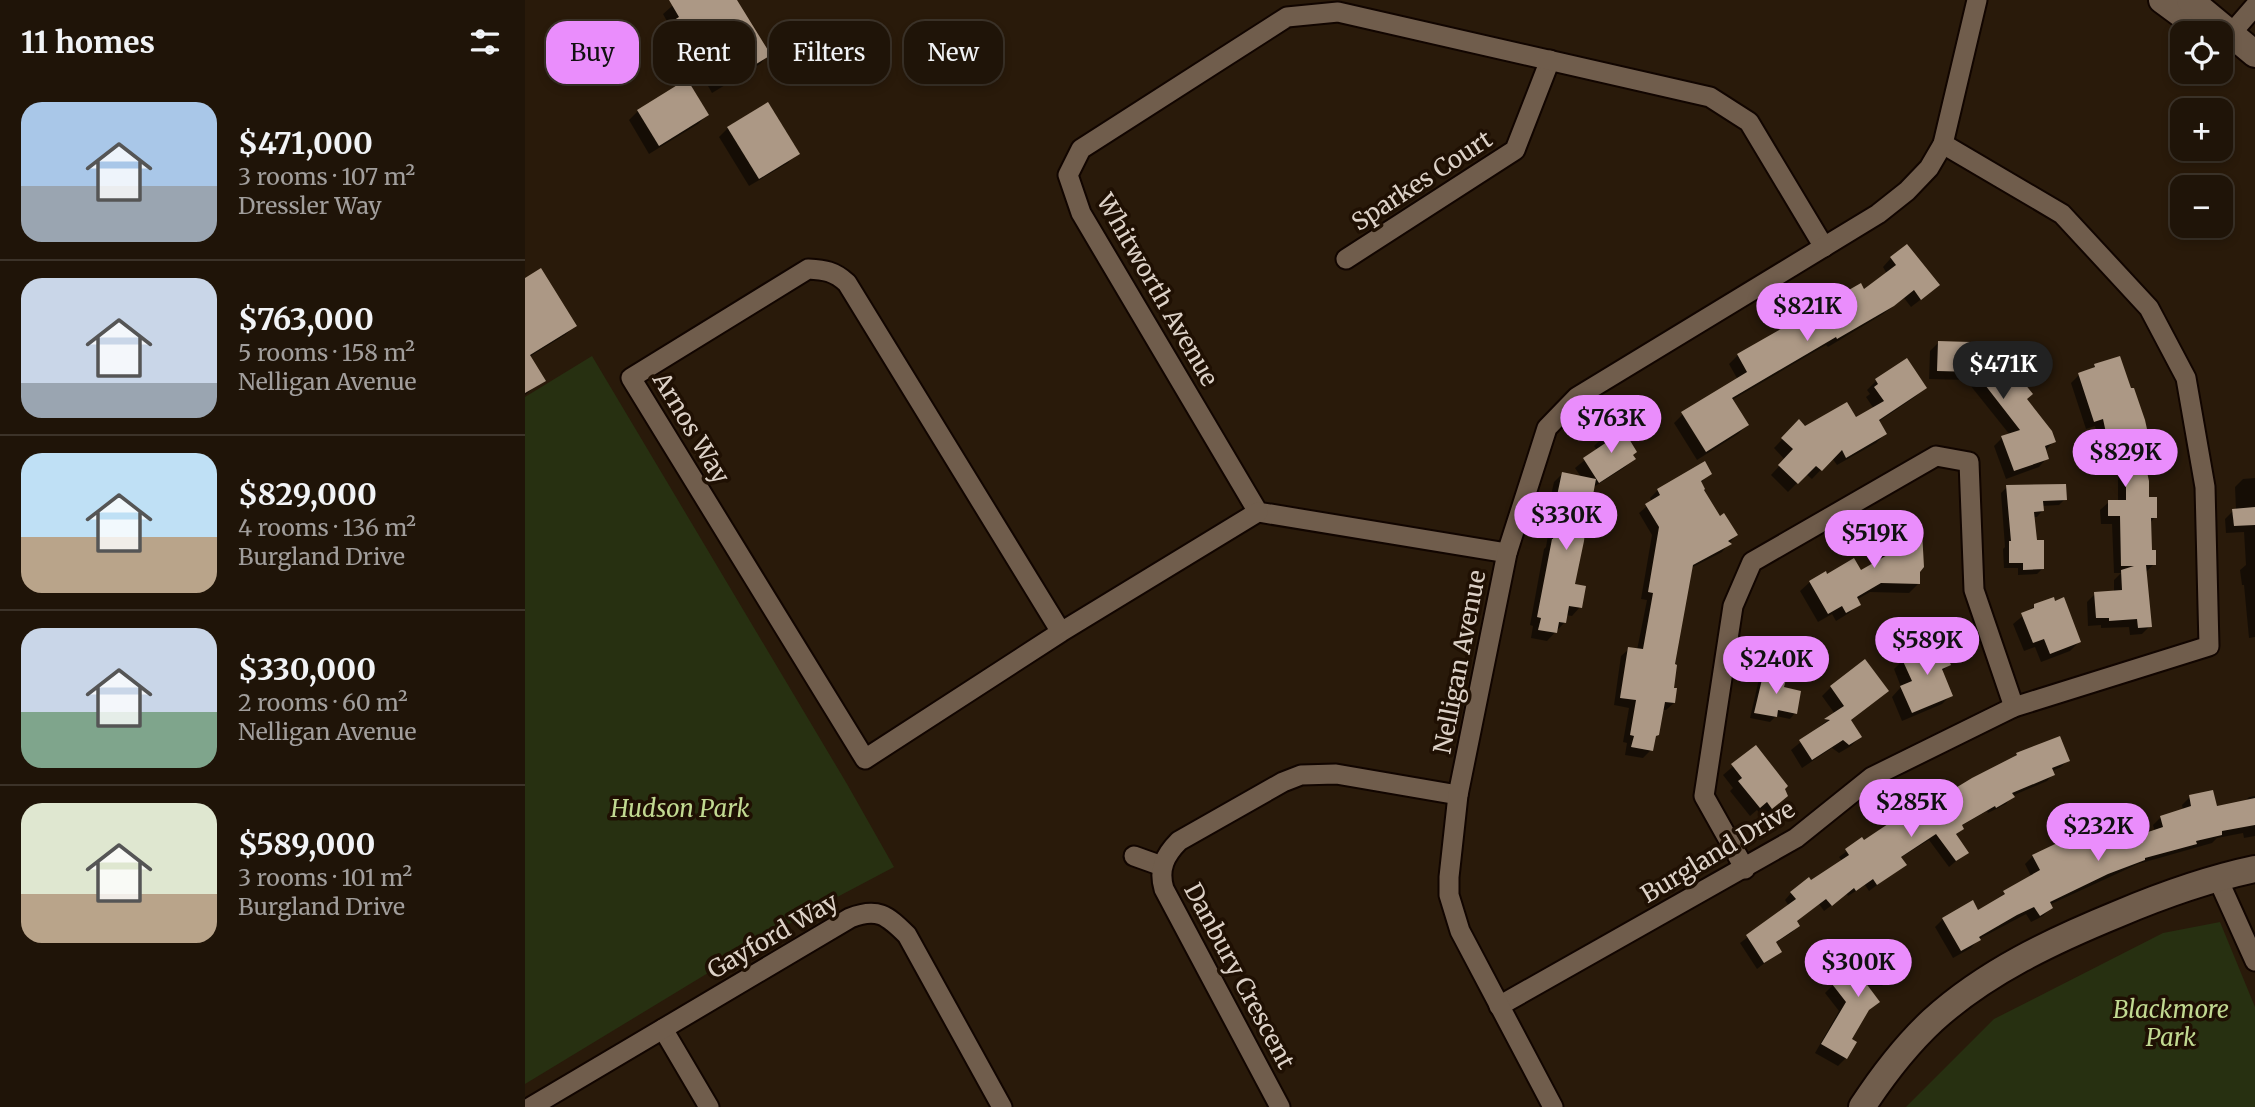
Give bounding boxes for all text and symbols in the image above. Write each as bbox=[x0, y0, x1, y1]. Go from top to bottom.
chip: Buy bbox=[546, 21, 639, 84]
chip: Rent bbox=[653, 21, 755, 84]
chip: Filters bbox=[769, 21, 890, 84]
chip: New bbox=[904, 21, 1003, 84]
map controls bbox=[2170, 21, 2233, 238]
button: locate bbox=[2170, 21, 2233, 84]
text: 11 homes bbox=[21, 23, 155, 61]
icon: filters bbox=[466, 23, 504, 61]
button: + bbox=[2170, 98, 2233, 161]
street label: Sparkes Court bbox=[1346, 123, 1498, 238]
text: $471,000 bbox=[238, 124, 373, 162]
icon: home bbox=[77, 130, 161, 214]
text: 3 rooms · 107 m² bbox=[238, 162, 415, 191]
button: − bbox=[2170, 175, 2233, 238]
street label: Whitworth Avenue bbox=[1089, 187, 1225, 392]
text: Dressler Way bbox=[238, 191, 382, 220]
pin: $821K bbox=[1758, 284, 1856, 343]
text: $821K bbox=[1772, 291, 1842, 320]
text: $763,000 bbox=[238, 300, 374, 338]
icon: home bbox=[77, 306, 161, 390]
text: 5 rooms · 158 m² bbox=[238, 338, 415, 367]
pin: $471K bbox=[1954, 342, 2052, 401]
text: $471K bbox=[1969, 349, 2037, 378]
street label: Arnos Way bbox=[646, 366, 737, 489]
text: Nelligan Avenue bbox=[238, 367, 417, 396]
pin: $763K bbox=[1562, 396, 1660, 455]
text: $763K bbox=[1576, 403, 1646, 432]
pin: $829K bbox=[2076, 430, 2174, 489]
text: $829K bbox=[2089, 437, 2161, 466]
text: $829,000 bbox=[238, 475, 377, 513]
icon: home bbox=[77, 481, 161, 565]
pin: $330K bbox=[1517, 492, 1615, 552]
text: $330K bbox=[1530, 500, 1602, 529]
pin: $519K bbox=[1825, 510, 1923, 570]
text: 4 rooms · 136 m² bbox=[238, 513, 416, 542]
text: $519K bbox=[1841, 518, 1907, 547]
text: Burgland Drive bbox=[238, 542, 405, 571]
street label: Nelligan Avenue bbox=[1427, 567, 1493, 756]
pin: $589K bbox=[1878, 618, 1976, 677]
text: $589K bbox=[1891, 625, 1963, 654]
pin: $240K bbox=[1727, 636, 1825, 696]
text: $240K bbox=[1739, 644, 1813, 673]
text: $330,000 bbox=[238, 650, 376, 688]
icon: home bbox=[77, 656, 161, 740]
text: 2 rooms · 60 m² bbox=[238, 688, 408, 717]
text: Nelligan Avenue bbox=[238, 717, 417, 746]
pin: $285K bbox=[1862, 780, 1960, 839]
text: $285K bbox=[1875, 787, 1947, 816]
park label: Hudson Park bbox=[609, 793, 750, 824]
street label: Burgland Drive bbox=[1635, 793, 1800, 910]
pin: $232K bbox=[2049, 804, 2147, 863]
text: $232K bbox=[2063, 811, 2133, 840]
text: $589,000 bbox=[238, 825, 375, 863]
icon: home bbox=[77, 831, 161, 915]
text: 3 rooms · 101 m² bbox=[238, 863, 412, 892]
street label: Danbury Crescent bbox=[1177, 877, 1302, 1075]
street label: Gayford Way bbox=[702, 886, 844, 985]
text: Burgland Drive bbox=[238, 892, 405, 921]
pin: $300K bbox=[1809, 940, 1907, 999]
text: $300K bbox=[1821, 947, 1895, 976]
park label: Blackmore Park bbox=[2113, 994, 2229, 1053]

